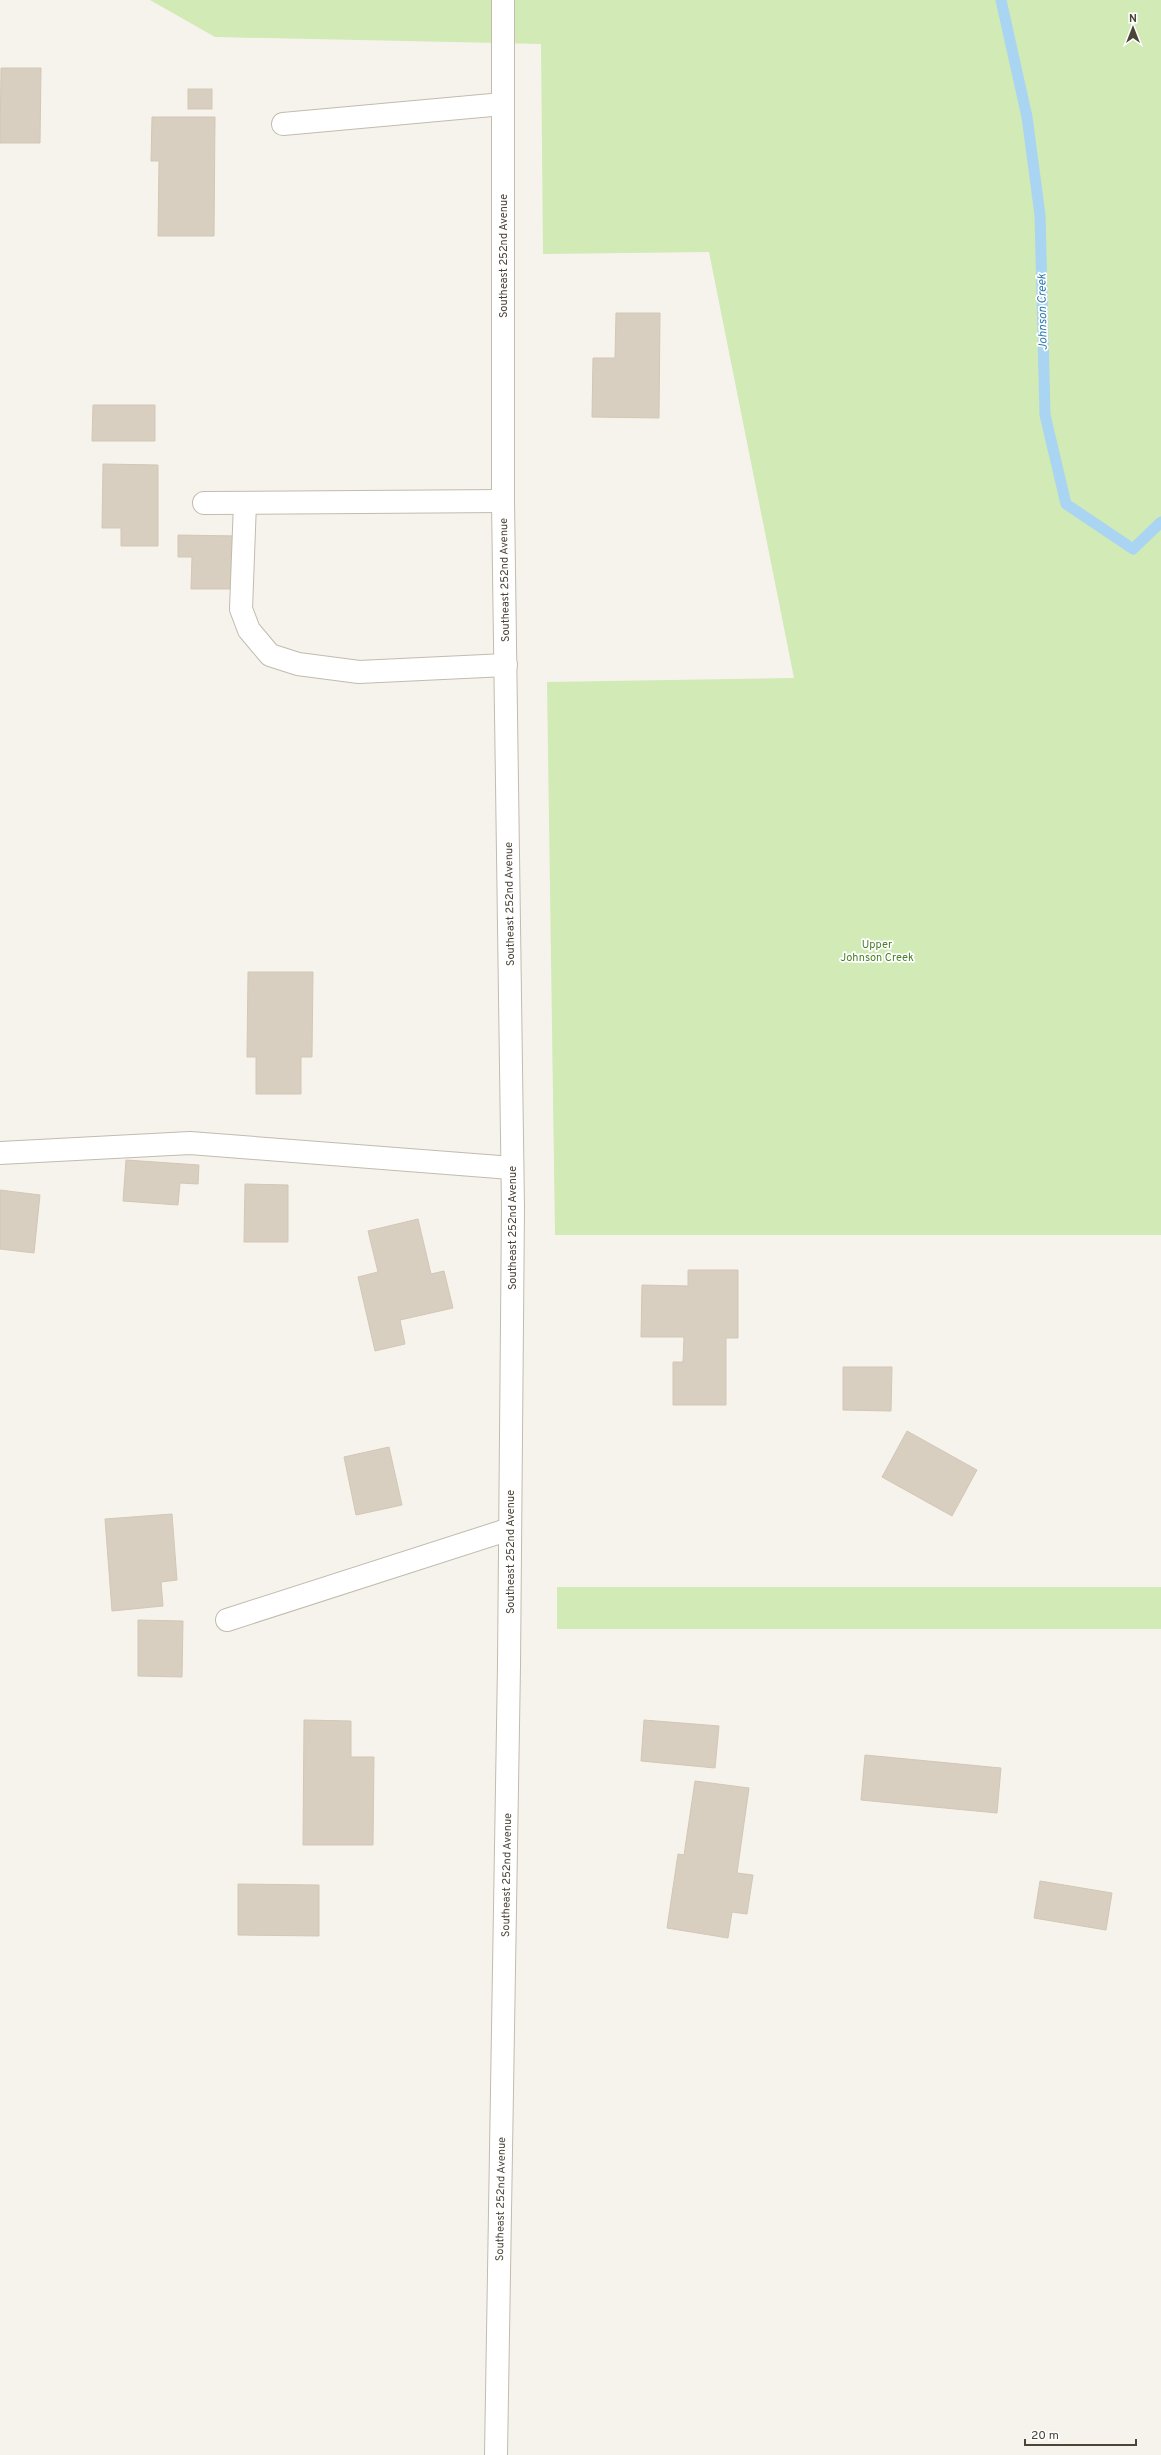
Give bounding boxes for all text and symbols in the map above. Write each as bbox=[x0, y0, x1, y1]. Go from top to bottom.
north arrow bbox=[1113, 8, 1153, 48]
text: N bbox=[1129, 12, 1137, 26]
street label: Southeast 252nd Avenue bbox=[497, 194, 511, 318]
water label: Johnson Creek bbox=[1034, 273, 1052, 350]
street label: Southeast 252nd Avenue bbox=[497, 518, 513, 642]
street label: Southeast 252nd Avenue bbox=[502, 842, 518, 966]
park label: Upper Johnson Creek bbox=[840, 938, 914, 965]
street label: Southeast 252nd Avenue bbox=[506, 1166, 520, 1290]
street label: Southeast 252nd Avenue bbox=[504, 1490, 518, 1614]
street label: Southeast 252nd Avenue bbox=[499, 1813, 515, 1937]
street label: Southeast 252nd Avenue bbox=[493, 2137, 509, 2261]
scale bar bbox=[1025, 2421, 1136, 2447]
text: 20 m bbox=[1031, 2428, 1059, 2444]

